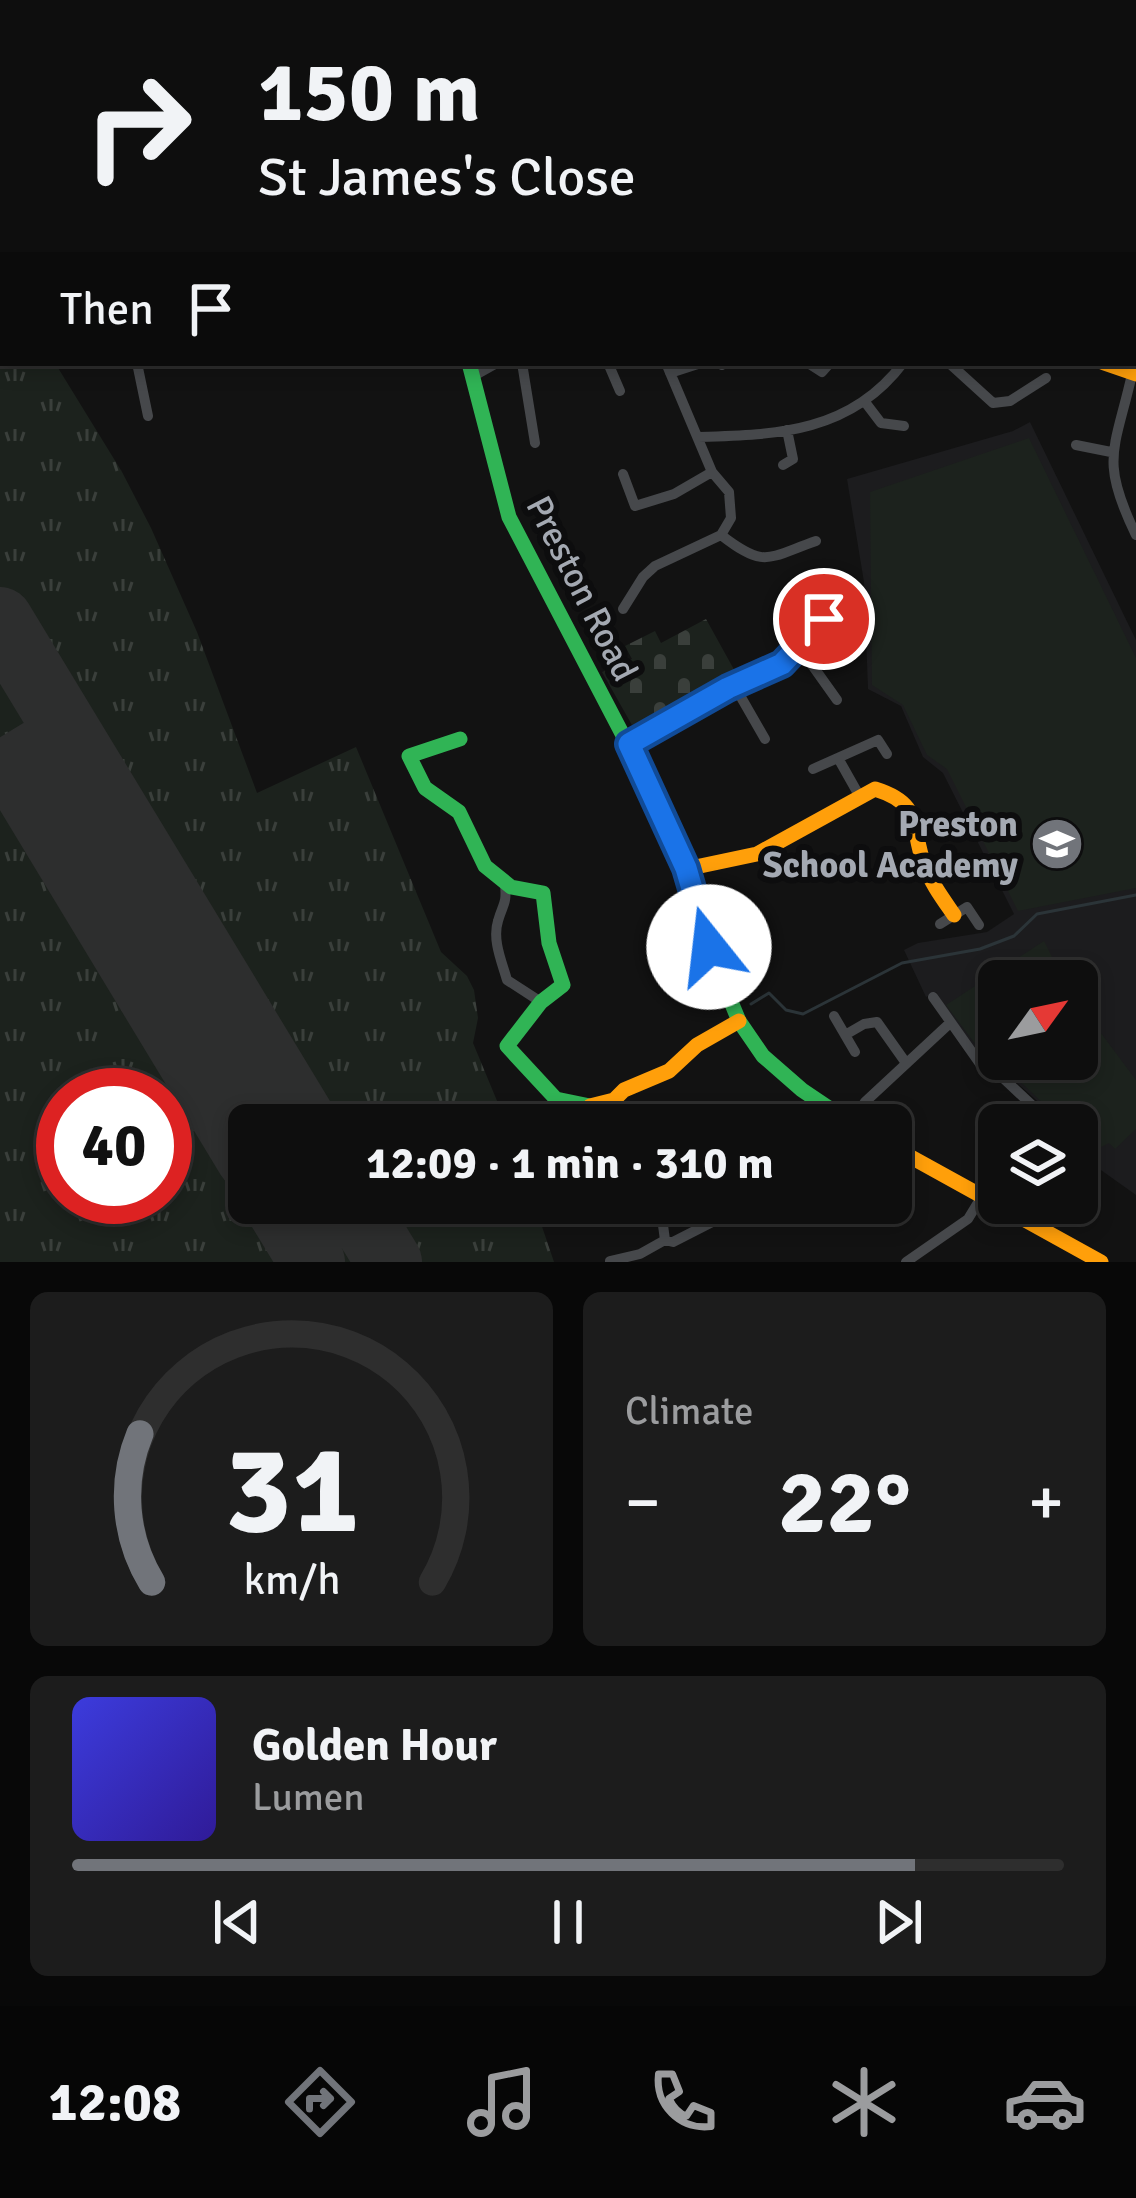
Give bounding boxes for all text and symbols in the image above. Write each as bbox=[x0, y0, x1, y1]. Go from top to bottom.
text: 150 m bbox=[258, 41, 480, 145]
icon: right bbox=[60, 48, 216, 204]
text: St James's Close bbox=[258, 144, 636, 211]
icon: arrive bbox=[178, 276, 244, 342]
text: Then bbox=[60, 282, 154, 337]
street label: Preston Road bbox=[516, 489, 648, 689]
pin bbox=[773, 568, 875, 670]
icon: arrive bbox=[791, 586, 857, 652]
place label: Preston School Academy bbox=[763, 802, 1018, 888]
school or university icon: Preston School Academy bbox=[1029, 816, 1085, 872]
position arrow bbox=[646, 884, 772, 1010]
north arrow bbox=[978, 960, 1098, 1080]
map controls bbox=[978, 960, 1098, 1224]
speed limit sign: 40 bbox=[36, 1068, 192, 1224]
button: layers bbox=[978, 1104, 1098, 1224]
text: 12:09 · 1 min · 310 m bbox=[366, 1136, 774, 1191]
text: Climate bbox=[625, 1387, 754, 1435]
text: 31 bbox=[224, 1414, 359, 1567]
text: 22° bbox=[778, 1447, 911, 1558]
text: − bbox=[625, 1462, 661, 1543]
text: + bbox=[1028, 1462, 1064, 1543]
text: km/h bbox=[243, 1554, 340, 1607]
text: Golden Hour bbox=[252, 1718, 497, 1773]
text: Lumen bbox=[252, 1773, 365, 1821]
icon: previous bbox=[204, 1889, 270, 1955]
icon: pause bbox=[535, 1889, 601, 1955]
icon: next bbox=[866, 1889, 932, 1955]
icon: directions bbox=[278, 2060, 362, 2144]
icon: music bbox=[460, 2060, 544, 2144]
icon: phone bbox=[641, 2060, 725, 2144]
icon: climate bbox=[822, 2060, 906, 2144]
icon: car bbox=[1003, 2060, 1087, 2144]
text: 12:08 bbox=[49, 2069, 181, 2136]

